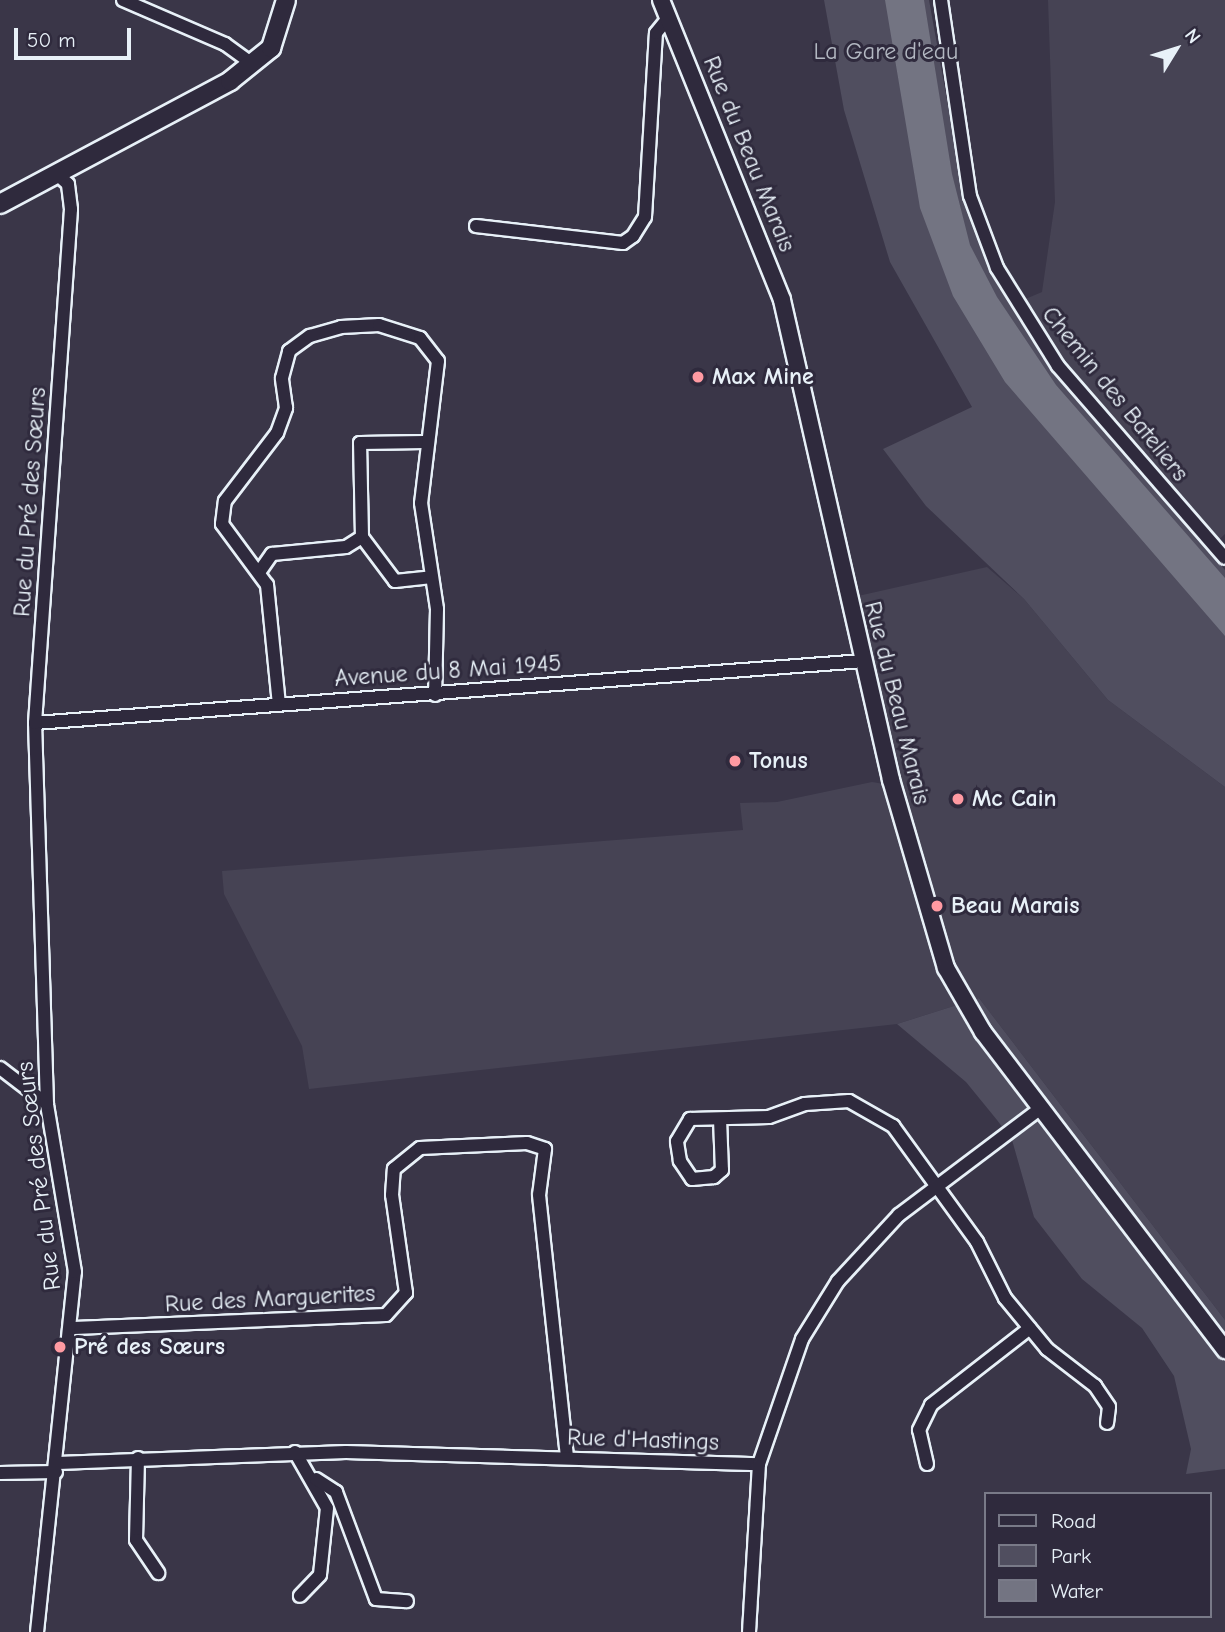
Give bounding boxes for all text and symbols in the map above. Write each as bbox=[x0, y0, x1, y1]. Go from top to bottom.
scale bar bbox=[18, 14, 135, 58]
north arrow bbox=[1141, 14, 1211, 84]
text: N bbox=[1180, 24, 1205, 48]
text: 50 m bbox=[27, 28, 76, 52]
park label: La Gare d'eau bbox=[814, 38, 958, 66]
street label: Rue du Beau Marais bbox=[697, 52, 801, 256]
street label: Chemin des Bateliers bbox=[1036, 301, 1194, 487]
place label: Max Mine bbox=[712, 363, 814, 391]
marker: Max Mine bbox=[690, 369, 706, 385]
street label: Rue du Pré des Sœurs bbox=[8, 386, 52, 618]
street label: Rue du Beau Marais bbox=[858, 598, 936, 808]
street label: Avenue du 8 Mai 1945 bbox=[334, 649, 562, 693]
place label: Tonus bbox=[749, 747, 808, 775]
marker: Tonus bbox=[727, 753, 743, 769]
place label: Mc Cain bbox=[972, 785, 1057, 813]
marker: Mc Cain bbox=[950, 791, 966, 807]
place label: Beau Marais bbox=[951, 892, 1079, 920]
marker: Beau Marais bbox=[929, 898, 945, 914]
street label: Rue du Pré des Sœurs bbox=[11, 1060, 67, 1292]
street label: Rue des Marguerites bbox=[164, 1279, 376, 1319]
place label: Pré des Sœurs bbox=[74, 1333, 225, 1361]
marker: Pré des Sœurs bbox=[52, 1339, 68, 1355]
street label: Rue d'Hastings bbox=[567, 1423, 719, 1457]
legend bbox=[984, 1492, 1211, 1618]
text: Road bbox=[1051, 1509, 1096, 1533]
text: Park bbox=[1051, 1544, 1091, 1568]
text: Water bbox=[1051, 1579, 1103, 1603]

